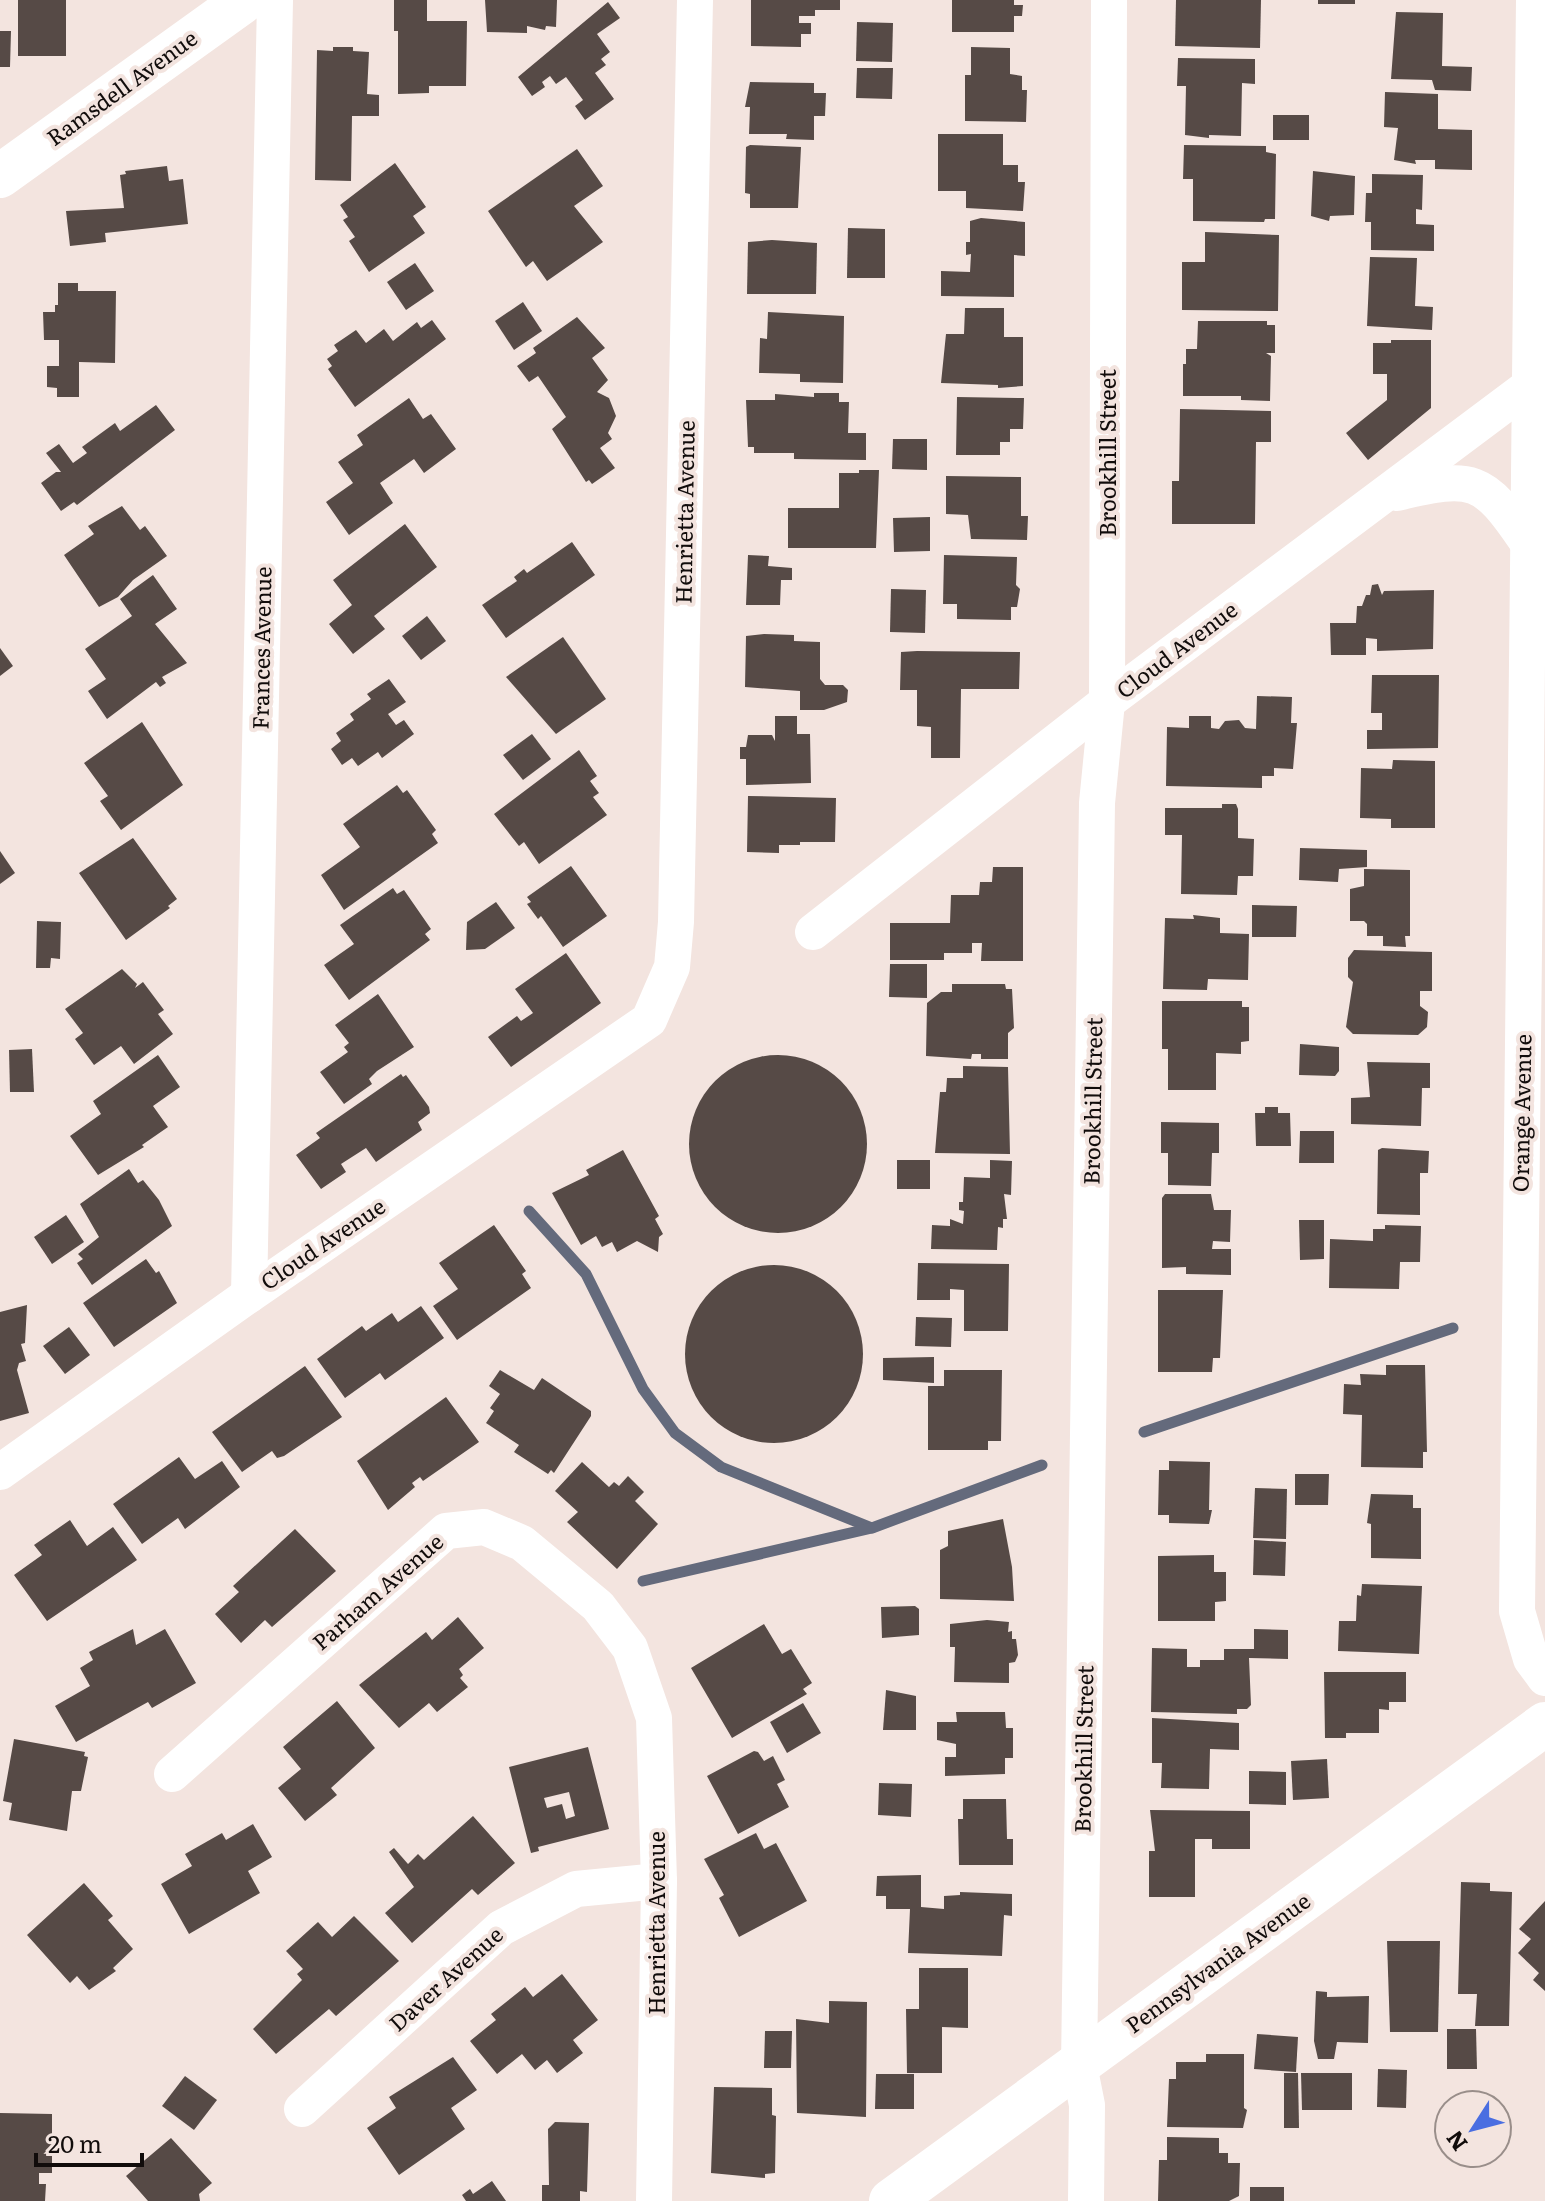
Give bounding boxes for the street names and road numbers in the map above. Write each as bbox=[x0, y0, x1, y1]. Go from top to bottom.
street label: Ramsdell Avenue bbox=[39, 21, 203, 153]
street label: Brookhill Street bbox=[1090, 369, 1123, 537]
street label: Henrietta Avenue bbox=[665, 420, 702, 604]
street label: Frances Avenue bbox=[243, 566, 278, 730]
street label: Cloud Avenue bbox=[1109, 592, 1244, 705]
street label: Brookhill Street bbox=[1074, 1017, 1109, 1185]
street label: Orange Avenue bbox=[1503, 1034, 1538, 1192]
street label: Cloud Avenue bbox=[253, 1189, 391, 1297]
street label: Parham Avenue bbox=[304, 1525, 450, 1657]
street label: Brookhill Street bbox=[1065, 1665, 1100, 1833]
street label: Henrietta Avenue bbox=[639, 1831, 672, 2015]
street label: Pennsylvania Avenue bbox=[1118, 1883, 1316, 2040]
street label: Daver Avenue bbox=[381, 1918, 509, 2038]

